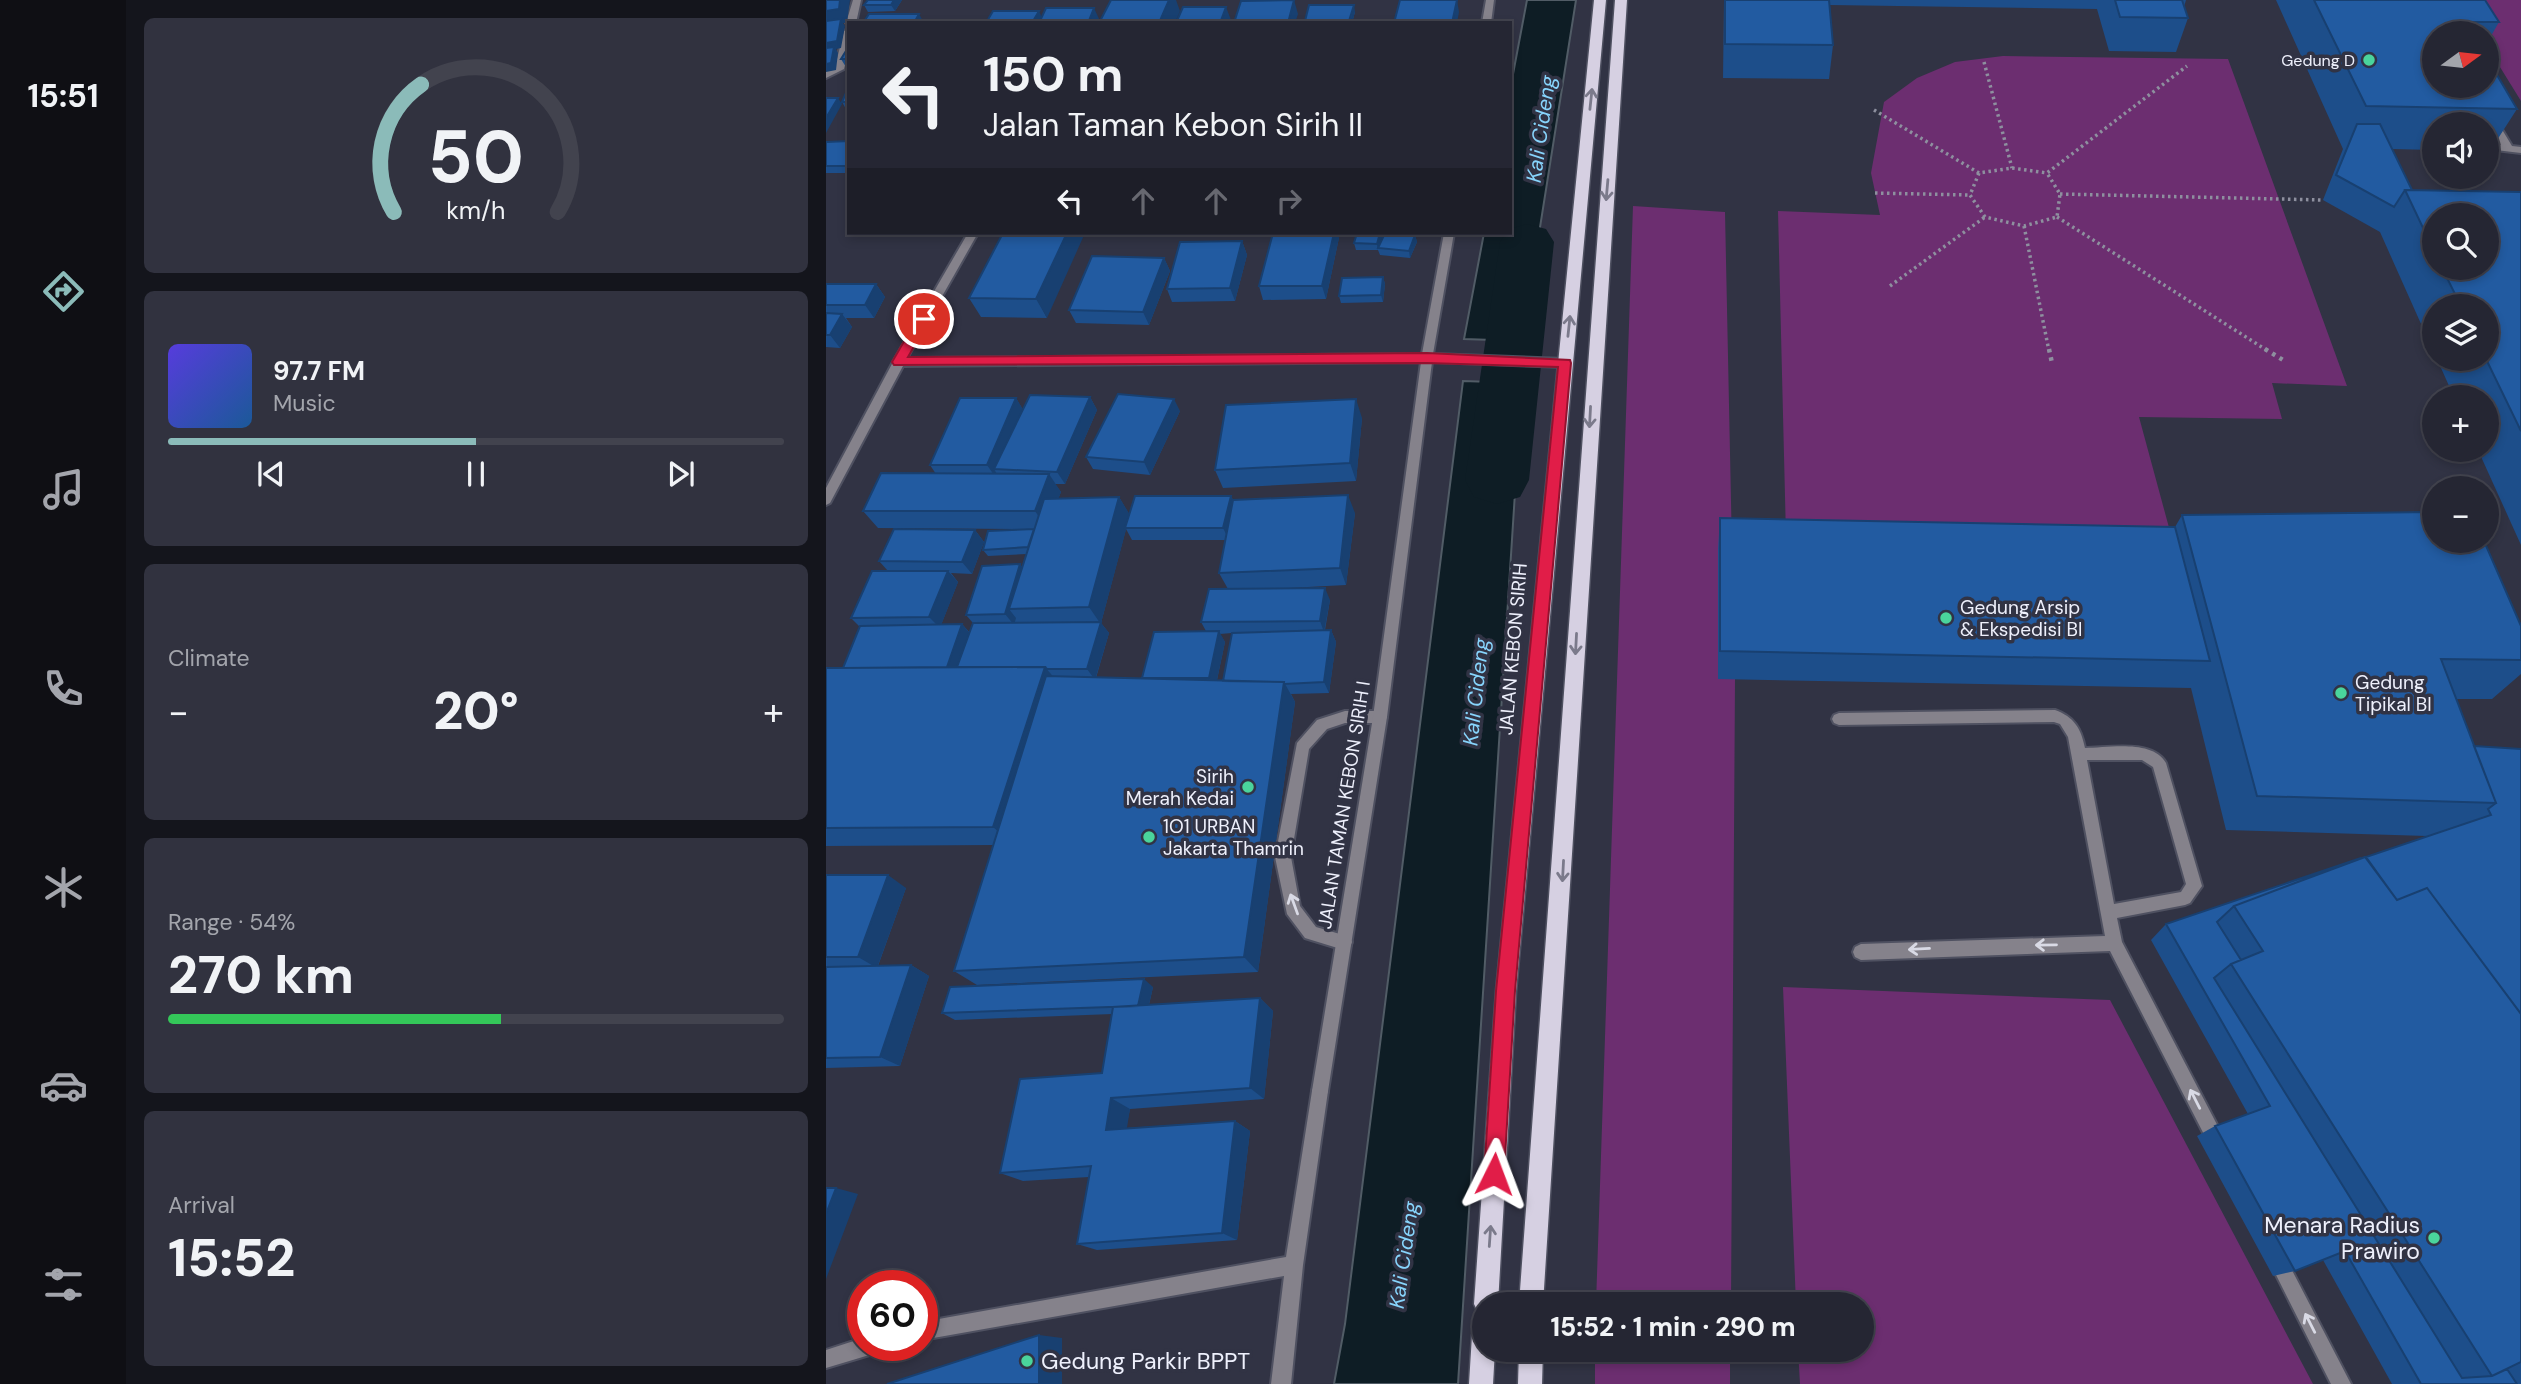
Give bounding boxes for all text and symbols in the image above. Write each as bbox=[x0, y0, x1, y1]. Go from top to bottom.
north arrow bbox=[2422, 21, 2499, 98]
map controls bbox=[2422, 21, 2499, 553]
text: 150 m bbox=[983, 42, 1123, 106]
icon: left bbox=[868, 49, 959, 140]
place label: Gedung D bbox=[2281, 50, 2355, 71]
marker: Gedung D bbox=[2361, 52, 2377, 68]
water label: Kali Cideng bbox=[1520, 73, 1562, 184]
text: 15:51 bbox=[27, 75, 99, 117]
one-way arrow bbox=[1585, 88, 1598, 111]
text: Jalan Taman Kebon Sirih II bbox=[983, 104, 1363, 146]
text: 50 bbox=[428, 110, 524, 205]
button: sound bbox=[2422, 112, 2499, 189]
one-way arrow bbox=[1600, 178, 1613, 201]
icon: left bbox=[1051, 182, 1089, 220]
icon: ahead bbox=[1124, 182, 1162, 220]
icon: ahead bbox=[1197, 182, 1235, 220]
icon: right bbox=[1270, 182, 1308, 220]
text: km/h bbox=[446, 193, 506, 226]
button: search bbox=[2422, 203, 2499, 280]
icon: directions bbox=[39, 267, 88, 316]
pin bbox=[894, 289, 954, 349]
button: layers bbox=[2422, 294, 2499, 371]
icon: arrive bbox=[905, 300, 943, 338]
one-way arrow bbox=[1562, 315, 1575, 337]
text: 97.7 FM bbox=[273, 354, 365, 388]
button: + bbox=[2422, 385, 2499, 462]
text: Music bbox=[273, 388, 336, 418]
one-way arrow bbox=[1584, 405, 1597, 428]
icon: previous bbox=[252, 455, 290, 493]
icon: pause bbox=[457, 455, 495, 493]
icon: next bbox=[662, 455, 700, 493]
icon: music bbox=[39, 465, 88, 514]
button: − bbox=[2422, 476, 2499, 553]
street label: JALAN KEBON SIRIH bbox=[1493, 562, 1533, 736]
place label: Gedung Arsip & Ekspedisi BI bbox=[1960, 595, 2083, 642]
marker: Gedung Arsip & Ekspedisi BI bbox=[1938, 610, 1954, 626]
one-way arrow bbox=[1570, 632, 1583, 655]
water label: Kali Cideng bbox=[1456, 636, 1496, 747]
text: Climate bbox=[168, 643, 250, 673]
icon: phone bbox=[39, 664, 88, 713]
place label: Gedung Tipikal BI bbox=[2355, 670, 2432, 717]
text: 20° bbox=[433, 677, 519, 745]
street label: JALAN TAMAN KEBON SIRIH I bbox=[1312, 679, 1376, 931]
marker: Gedung Tipikal BI bbox=[2333, 685, 2349, 701]
text: − bbox=[168, 687, 189, 737]
text: + bbox=[763, 687, 784, 737]
place label: Sirih Merah Kedai bbox=[1126, 764, 1234, 811]
marker: Sirih Merah Kedai bbox=[1240, 779, 1256, 795]
place label: 1O1 URBAN Jakarta Thamrin bbox=[1163, 814, 1304, 861]
marker: 1O1 URBAN Jakarta Thamrin bbox=[1141, 829, 1157, 845]
one-way arrow bbox=[1556, 860, 1569, 883]
icon: climate bbox=[39, 863, 88, 912]
one-way arrow bbox=[1287, 894, 1299, 916]
text: Range · 54% bbox=[168, 907, 295, 937]
one-way arrow bbox=[2035, 938, 2058, 951]
text: 270 km bbox=[168, 941, 354, 1009]
one-way arrow bbox=[1908, 943, 1931, 956]
icon: car bbox=[39, 1061, 88, 1110]
one-way arrow bbox=[2187, 1089, 2201, 1110]
position arrow bbox=[1457, 1137, 1531, 1211]
text: Arrival bbox=[168, 1190, 235, 1220]
water label: Kali Cideng bbox=[1383, 1199, 1425, 1310]
place label: Menara Radius Prawiro bbox=[2264, 1210, 2420, 1266]
text: 15:52 bbox=[168, 1224, 295, 1292]
one-way arrow bbox=[1484, 1225, 1497, 1247]
marker: Menara Radius Prawiro bbox=[2426, 1230, 2442, 1246]
icon: filters bbox=[39, 1260, 88, 1309]
speed limit sign: 60 bbox=[847, 1270, 938, 1361]
text: 15:52 · 1 min · 290 m bbox=[1550, 1310, 1796, 1344]
one-way arrow bbox=[2303, 1313, 2317, 1334]
place label: Gedung Parkir BPPT bbox=[1041, 1346, 1250, 1376]
marker: Gedung Parkir BPPT bbox=[1019, 1353, 1035, 1369]

